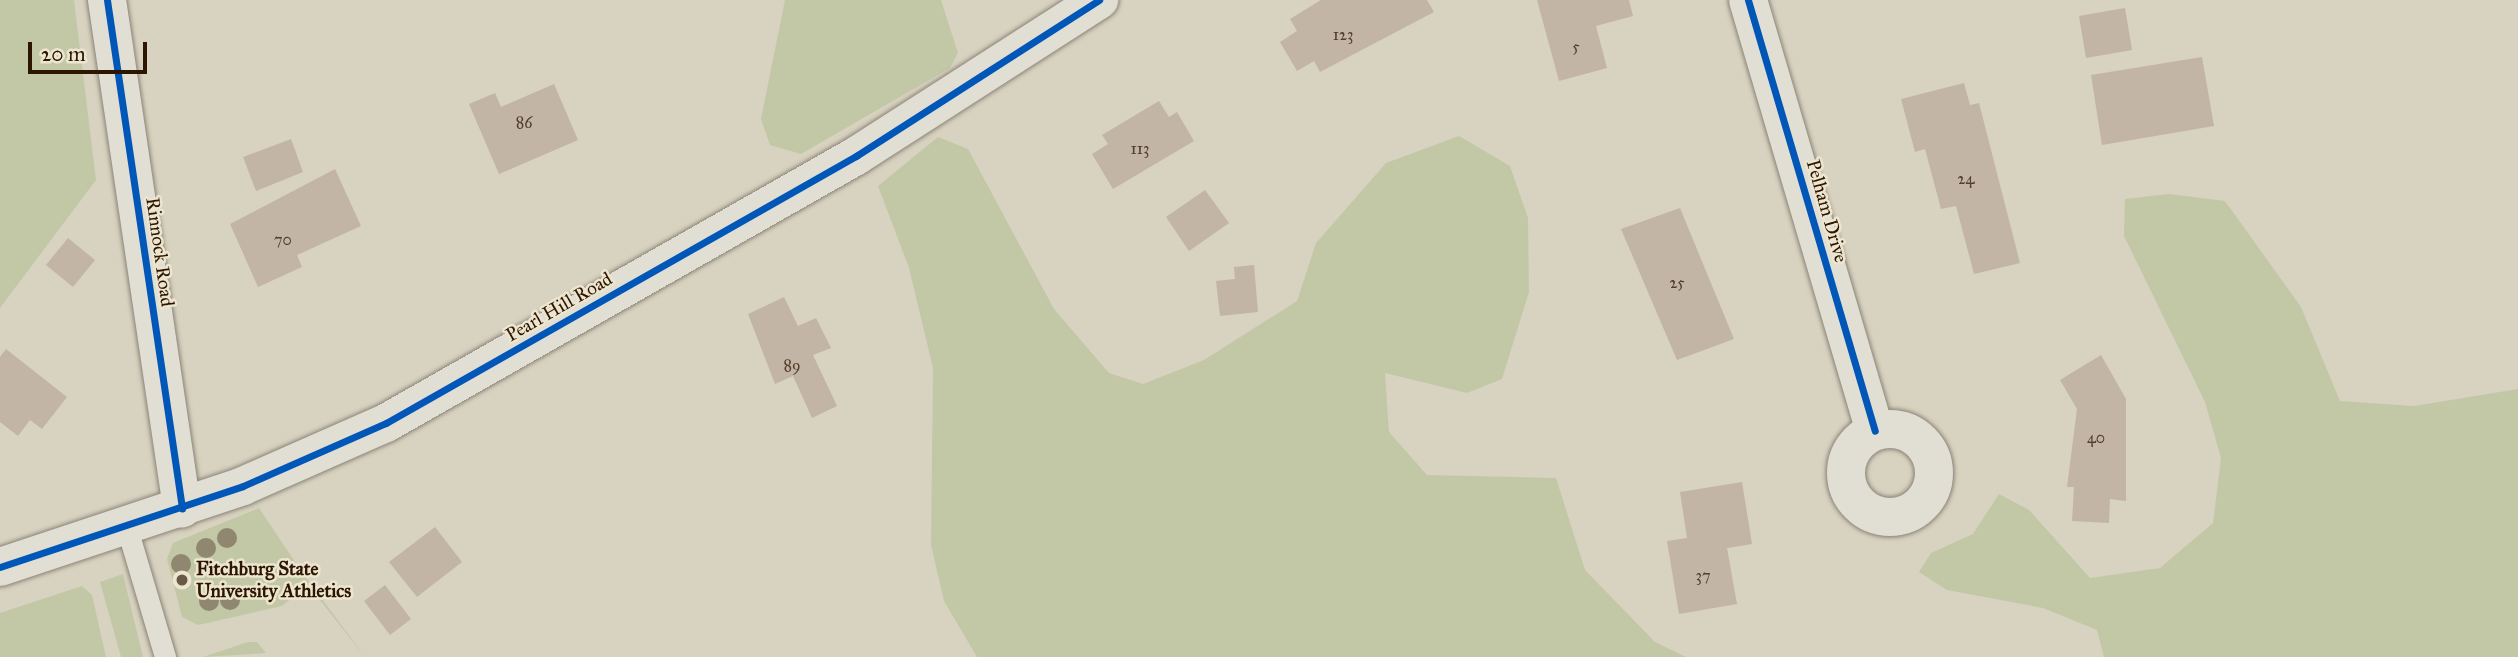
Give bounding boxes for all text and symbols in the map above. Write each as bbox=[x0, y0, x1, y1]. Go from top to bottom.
house number: 123 bbox=[1333, 25, 1353, 45]
scale bar bbox=[32, 28, 150, 72]
house number: 5 bbox=[1572, 37, 1580, 57]
text: 20 m bbox=[41, 41, 86, 67]
house number: 86 bbox=[516, 113, 532, 133]
house number: 113 bbox=[1130, 139, 1150, 159]
street label: Pelham Drive bbox=[1801, 157, 1853, 265]
house number: 24 bbox=[1958, 169, 1974, 189]
street label: Rinnock Road bbox=[141, 196, 179, 308]
house number: 70 bbox=[274, 230, 292, 250]
street label: Pearl Hill Road bbox=[502, 267, 616, 347]
house number: 25 bbox=[1669, 273, 1685, 293]
house number: 89 bbox=[783, 356, 801, 376]
house number: 40 bbox=[2087, 428, 2105, 448]
place label: Fitchburg State University Athletics bbox=[196, 558, 351, 602]
house number: 37 bbox=[1696, 566, 1710, 586]
marker: Fitchburg State University Athletics bbox=[174, 572, 190, 588]

